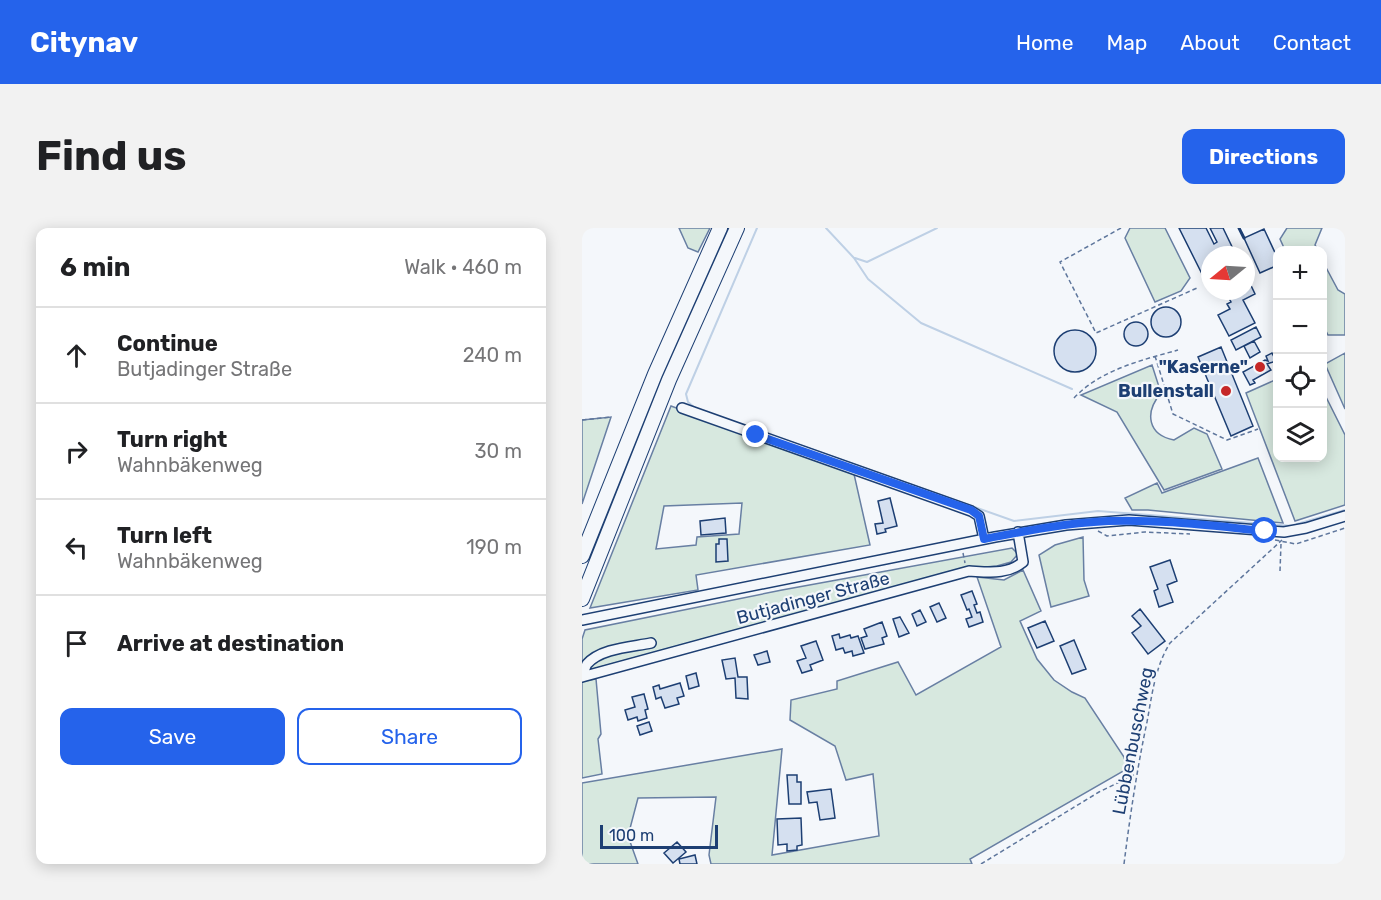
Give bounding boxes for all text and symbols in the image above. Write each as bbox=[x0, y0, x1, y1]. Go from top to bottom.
text: Citynav bbox=[30, 26, 138, 59]
text: Home bbox=[1016, 30, 1073, 55]
text: Map bbox=[1106, 30, 1147, 55]
text: About bbox=[1180, 30, 1240, 55]
text: Contact bbox=[1273, 30, 1351, 55]
button: Directions bbox=[1182, 129, 1345, 184]
text: Find us bbox=[36, 131, 187, 181]
north arrow bbox=[1201, 246, 1255, 300]
map controls bbox=[1273, 246, 1327, 462]
button: + bbox=[1273, 246, 1327, 300]
text: 6 min bbox=[60, 252, 130, 283]
text: Walk · 460 m bbox=[404, 255, 522, 279]
button: − bbox=[1273, 300, 1327, 354]
text: Continue bbox=[117, 330, 218, 357]
icon: ahead bbox=[60, 339, 93, 372]
text: 240 m bbox=[463, 343, 522, 367]
button: locate bbox=[1273, 354, 1327, 408]
place label: "Kaserne" bbox=[1159, 356, 1248, 378]
text: Butjadinger Straße bbox=[117, 357, 292, 381]
marker: "Kaserne" bbox=[1253, 360, 1267, 374]
place label: Bullenstall bbox=[1118, 380, 1214, 402]
marker: Bullenstall bbox=[1219, 384, 1233, 398]
button: layers bbox=[1273, 408, 1327, 462]
route end bbox=[742, 421, 768, 447]
text: Turn right bbox=[117, 426, 227, 453]
icon: right bbox=[60, 435, 93, 468]
text: 30 m bbox=[475, 439, 522, 463]
text: Wahnbäkenweg bbox=[117, 453, 263, 477]
route start bbox=[1251, 517, 1277, 543]
text: Turn left bbox=[117, 522, 212, 549]
icon: left bbox=[60, 531, 93, 564]
text: 190 m bbox=[466, 535, 522, 559]
text: Wahnbäkenweg bbox=[117, 549, 263, 573]
street label: Butjadinger Straße bbox=[734, 567, 892, 629]
icon: arrive bbox=[60, 627, 93, 660]
text: Arrive at destination bbox=[117, 630, 344, 657]
street label: Lübbenbuschweg bbox=[1108, 665, 1158, 817]
button: Save bbox=[60, 708, 285, 765]
button: Share bbox=[297, 708, 522, 765]
scale bar bbox=[600, 822, 718, 850]
text: 100 m bbox=[609, 826, 654, 845]

